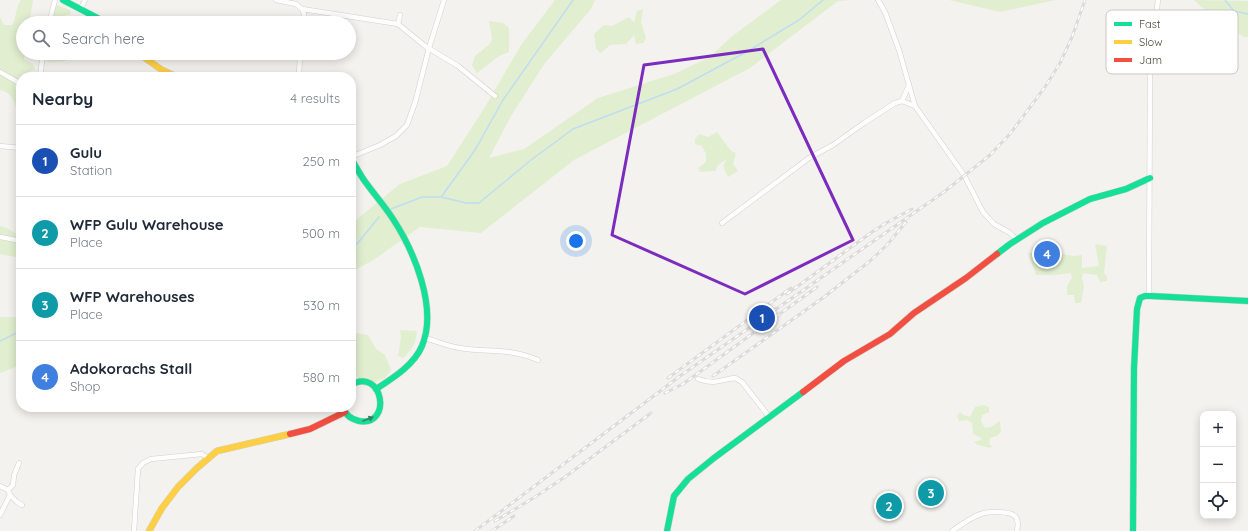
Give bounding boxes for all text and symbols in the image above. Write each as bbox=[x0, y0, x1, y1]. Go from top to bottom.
legend bbox=[1106, 10, 1238, 74]
search box bbox=[16, 16, 356, 60]
text: Fast bbox=[1139, 17, 1161, 31]
icon: search bbox=[30, 27, 52, 49]
text: Search here bbox=[62, 29, 145, 48]
text: Slow bbox=[1139, 35, 1163, 49]
text: Jam bbox=[1139, 53, 1162, 67]
text: Nearby bbox=[32, 88, 93, 109]
text: 4 results bbox=[290, 90, 340, 106]
text: Gulu bbox=[70, 143, 102, 162]
text: 1 bbox=[42, 153, 48, 169]
text: 250 m bbox=[303, 153, 340, 169]
text: Station bbox=[70, 162, 112, 178]
text: WFP Gulu Warehouse bbox=[70, 215, 224, 234]
text: 2 bbox=[41, 225, 49, 241]
text: 500 m bbox=[302, 225, 340, 241]
your location bbox=[566, 231, 586, 251]
text: Place bbox=[70, 234, 103, 250]
pin: 4 bbox=[1034, 239, 1060, 269]
text: WFP Warehouses bbox=[70, 287, 195, 306]
text: 3 bbox=[42, 297, 48, 313]
text: 530 m bbox=[303, 297, 340, 313]
pin: 1 bbox=[749, 303, 775, 333]
text: Place bbox=[70, 306, 103, 322]
text: Adokorachs Stall bbox=[70, 359, 192, 378]
text: 4 bbox=[41, 369, 49, 385]
text: 580 m bbox=[303, 369, 340, 385]
text: Shop bbox=[70, 378, 100, 394]
map controls bbox=[1200, 411, 1236, 519]
button: + bbox=[1200, 411, 1236, 447]
one-way arrow bbox=[362, 416, 374, 423]
button: − bbox=[1200, 447, 1236, 483]
pin: 3 bbox=[918, 478, 944, 508]
button: locate bbox=[1200, 483, 1236, 519]
pin: 2 bbox=[876, 491, 902, 521]

